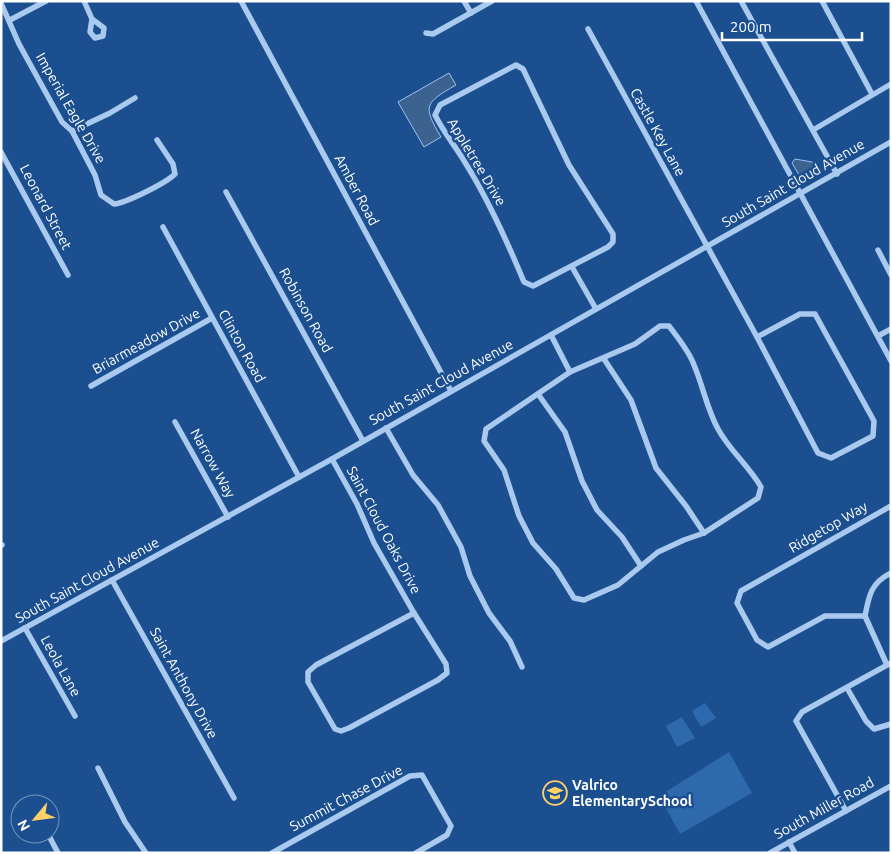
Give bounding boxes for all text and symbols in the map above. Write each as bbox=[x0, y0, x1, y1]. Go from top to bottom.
scale bar bbox=[722, 10, 862, 42]
text: 200 m bbox=[730, 18, 772, 35]
street label: Imperial Eagle Drive bbox=[33, 50, 109, 166]
street label: Castle Key Lane bbox=[627, 85, 689, 179]
street label: Appletree Drive bbox=[445, 115, 509, 209]
street label: South Saint Cloud Avenue bbox=[719, 136, 867, 230]
street label: Amber Road bbox=[332, 152, 382, 228]
street label: Leonard Street bbox=[17, 162, 75, 253]
street label: Robinson Road bbox=[276, 265, 336, 355]
street label: Briarmeadow Drive bbox=[89, 305, 203, 377]
street label: Clinton Road bbox=[215, 307, 269, 385]
street label: South Saint Cloud Avenue bbox=[366, 336, 516, 428]
street label: Narrow Way bbox=[187, 426, 239, 501]
street label: Saint Cloud Oaks Drive bbox=[344, 464, 424, 596]
street label: Ridgetop Way bbox=[786, 498, 870, 556]
street label: South Saint Cloud Avenue bbox=[12, 534, 162, 626]
street label: Saint Anthony Drive bbox=[147, 625, 221, 741]
street label: Leola Lane bbox=[38, 633, 84, 699]
street label: Summit Chase Drive bbox=[287, 761, 405, 835]
street label: South Miller Road bbox=[771, 774, 877, 842]
place label: Valrico ElementarySchool bbox=[572, 777, 692, 809]
school or university icon: Valrico ElementarySchool bbox=[542, 780, 568, 806]
north arrow bbox=[10, 794, 60, 844]
text: N bbox=[14, 817, 33, 834]

